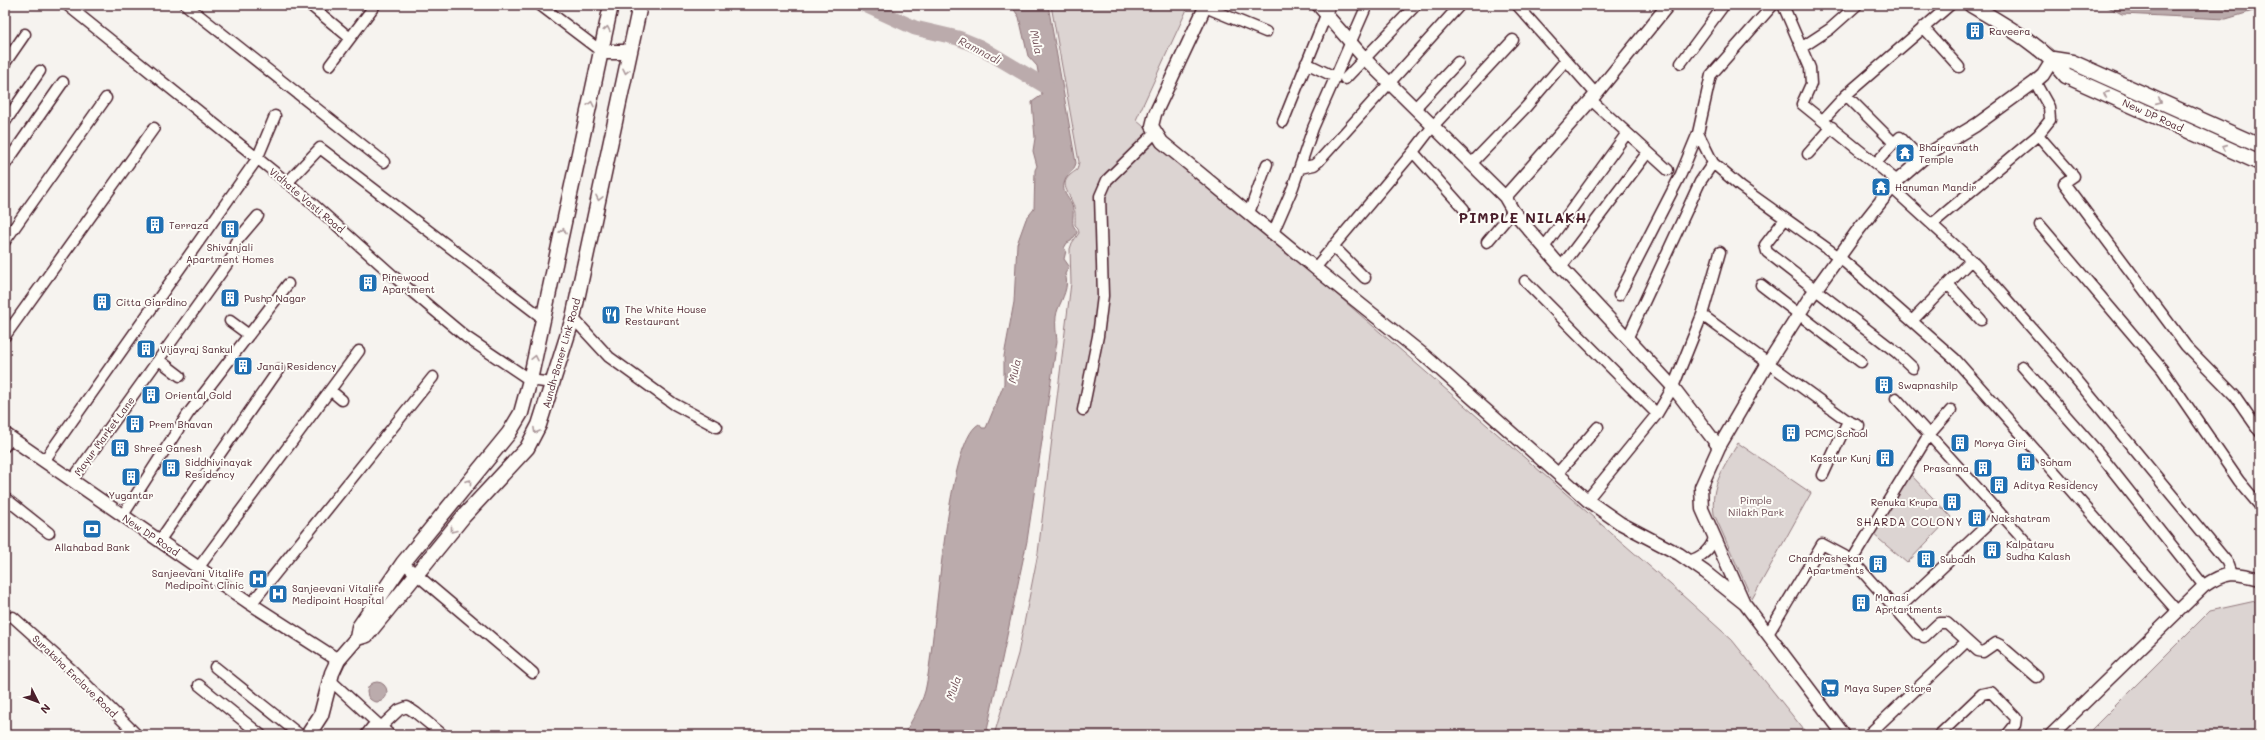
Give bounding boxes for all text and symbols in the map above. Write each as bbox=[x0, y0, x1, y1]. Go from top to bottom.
building icon: Raveera bbox=[1964, 20, 1986, 42]
place label: Raveera bbox=[1989, 24, 2031, 38]
one-way arrow bbox=[602, 26, 610, 32]
water label: Mula bbox=[1027, 29, 1047, 56]
water label: Ramnadi bbox=[956, 33, 1004, 68]
one-way arrow bbox=[622, 67, 630, 74]
one-way arrow bbox=[2102, 91, 2110, 99]
street label: New DP Road bbox=[2120, 95, 2186, 135]
one-way arrow bbox=[2155, 96, 2163, 104]
one-way arrow bbox=[586, 100, 594, 107]
place label: Bhairavnath Temple bbox=[1919, 140, 1979, 166]
temple icon: Bhairavnath Temple bbox=[1894, 142, 1916, 164]
one-way arrow bbox=[2221, 144, 2229, 152]
street label: Vidhate Vasti Road bbox=[266, 164, 348, 236]
temple icon: Hanuman Mandir bbox=[1870, 176, 1892, 198]
place label: Hanuman Mandir bbox=[1895, 180, 1976, 194]
one-way arrow bbox=[595, 195, 603, 201]
district label: PIMPLE NILAKH bbox=[1459, 208, 1587, 227]
building icon: Terraza bbox=[144, 214, 166, 236]
place label: Terraza bbox=[169, 218, 209, 232]
building icon: Shivanjali Apartment Homes bbox=[219, 218, 241, 240]
one-way arrow bbox=[558, 227, 566, 234]
place label: Shivanjali Apartment Homes bbox=[186, 240, 274, 266]
place label: Pinewood Apartment bbox=[382, 270, 435, 296]
building icon: Pinewood Apartment bbox=[357, 272, 379, 294]
building icon: Pushp Nagar bbox=[219, 287, 241, 309]
building icon: Citta Giardino bbox=[91, 291, 113, 313]
place label: Pushp Nagar bbox=[244, 291, 306, 305]
place label: Citta Giardino bbox=[116, 295, 187, 309]
street label: Aundh-Baner Link Road bbox=[539, 296, 583, 410]
place label: The White House Restaurant bbox=[625, 302, 706, 328]
restaurant icon: The White House Restaurant bbox=[600, 304, 622, 326]
building icon: Vijayraj Sankul bbox=[135, 338, 157, 360]
place label: Vijayraj Sankul bbox=[160, 342, 233, 356]
one-way arrow bbox=[531, 354, 539, 361]
building icon: Janai Residency bbox=[232, 355, 254, 377]
water label: Mula bbox=[1004, 357, 1024, 385]
place label: Janai Residency bbox=[257, 359, 336, 373]
building icon: Swapnashilp bbox=[1873, 374, 1895, 396]
place label: Swapnashilp bbox=[1898, 378, 1958, 392]
building icon: Oriental Gold bbox=[140, 384, 162, 406]
place label: Oriental Gold bbox=[165, 388, 231, 402]
street label: Mayur Market Lane bbox=[71, 394, 137, 478]
building icon: Prem Bhavan bbox=[124, 413, 146, 435]
place label: Prem Bhavan bbox=[149, 417, 213, 431]
building icon: PCMC School bbox=[1780, 422, 1802, 444]
place label: PCMC School bbox=[1805, 426, 1868, 440]
one-way arrow bbox=[533, 427, 541, 434]
building icon: Morya Giri bbox=[1949, 432, 1971, 454]
place label: Morya Giri bbox=[1974, 436, 2026, 450]
building icon: Shree Ganesh bbox=[109, 437, 131, 459]
place label: Shree Ganesh bbox=[134, 441, 202, 455]
building icon: Kasstur Kunj bbox=[1874, 447, 1896, 469]
place label: Kasstur Kunj bbox=[1810, 451, 1871, 465]
building icon: Soham bbox=[2015, 451, 2037, 473]
place label: Siddhivinayak Residency bbox=[185, 455, 252, 481]
place label: Soham bbox=[2040, 455, 2071, 469]
building icon: Siddhivinayak Residency bbox=[160, 457, 182, 479]
building icon: Prasanna bbox=[1972, 457, 1994, 479]
place label: Prasanna bbox=[1923, 461, 1969, 475]
building icon: Yugantar bbox=[120, 466, 142, 488]
building icon: Aditya Residency bbox=[1988, 474, 2010, 496]
place label: Aditya Residency bbox=[2013, 478, 2098, 492]
one-way arrow bbox=[464, 480, 471, 487]
place label: Yugantar bbox=[108, 488, 154, 502]
building icon: Renuka Krupa bbox=[1941, 491, 1963, 513]
park label: Pimple Nilakh Park bbox=[1728, 493, 1784, 519]
place label: Renuka Krupa bbox=[1871, 495, 1938, 509]
building icon: Nakshatram bbox=[1966, 507, 1988, 529]
street label: New DP Road bbox=[120, 511, 182, 559]
place label: Nakshatram bbox=[1991, 511, 2050, 525]
district label: SHARDA COLONY bbox=[1857, 514, 1963, 529]
bank icon: Allahabad Bank bbox=[81, 518, 103, 540]
one-way arrow bbox=[450, 526, 457, 533]
place label: Kalpataru Sudha Kalash bbox=[2006, 537, 2070, 563]
building icon: Kalpataru Sudha Kalash bbox=[1981, 539, 2003, 561]
place label: Allahabad Bank bbox=[54, 540, 130, 554]
building icon: Subodh bbox=[1915, 548, 1937, 570]
place label: Chandrashekar Apartments bbox=[1789, 551, 1864, 577]
place label: Subodh bbox=[1940, 552, 1976, 566]
building icon: Chandrashekar Apartments bbox=[1867, 553, 1889, 575]
place label: Sanjeevani Vitalife Medipoint Clinic bbox=[152, 566, 244, 592]
hospital icon: Sanjeevani Vitalife Medipoint Clinic bbox=[247, 568, 269, 590]
place label: Sanjeevani Vitalife Medipoint Hospital bbox=[292, 581, 384, 607]
hospital icon: Sanjeevani Vitalife Medipoint Hospital bbox=[267, 583, 289, 605]
place label: Manasi Aprtartments bbox=[1875, 590, 1942, 616]
building icon: Manasi Aprtartments bbox=[1850, 592, 1872, 614]
street label: Suraksha Enclave Road bbox=[29, 632, 121, 720]
water label: Mula bbox=[942, 674, 964, 702]
supermarket icon: Maya Super Store bbox=[1819, 677, 1841, 699]
place label: Maya Super Store bbox=[1844, 681, 1932, 695]
north arrow bbox=[18, 682, 58, 722]
text: N bbox=[37, 701, 54, 717]

